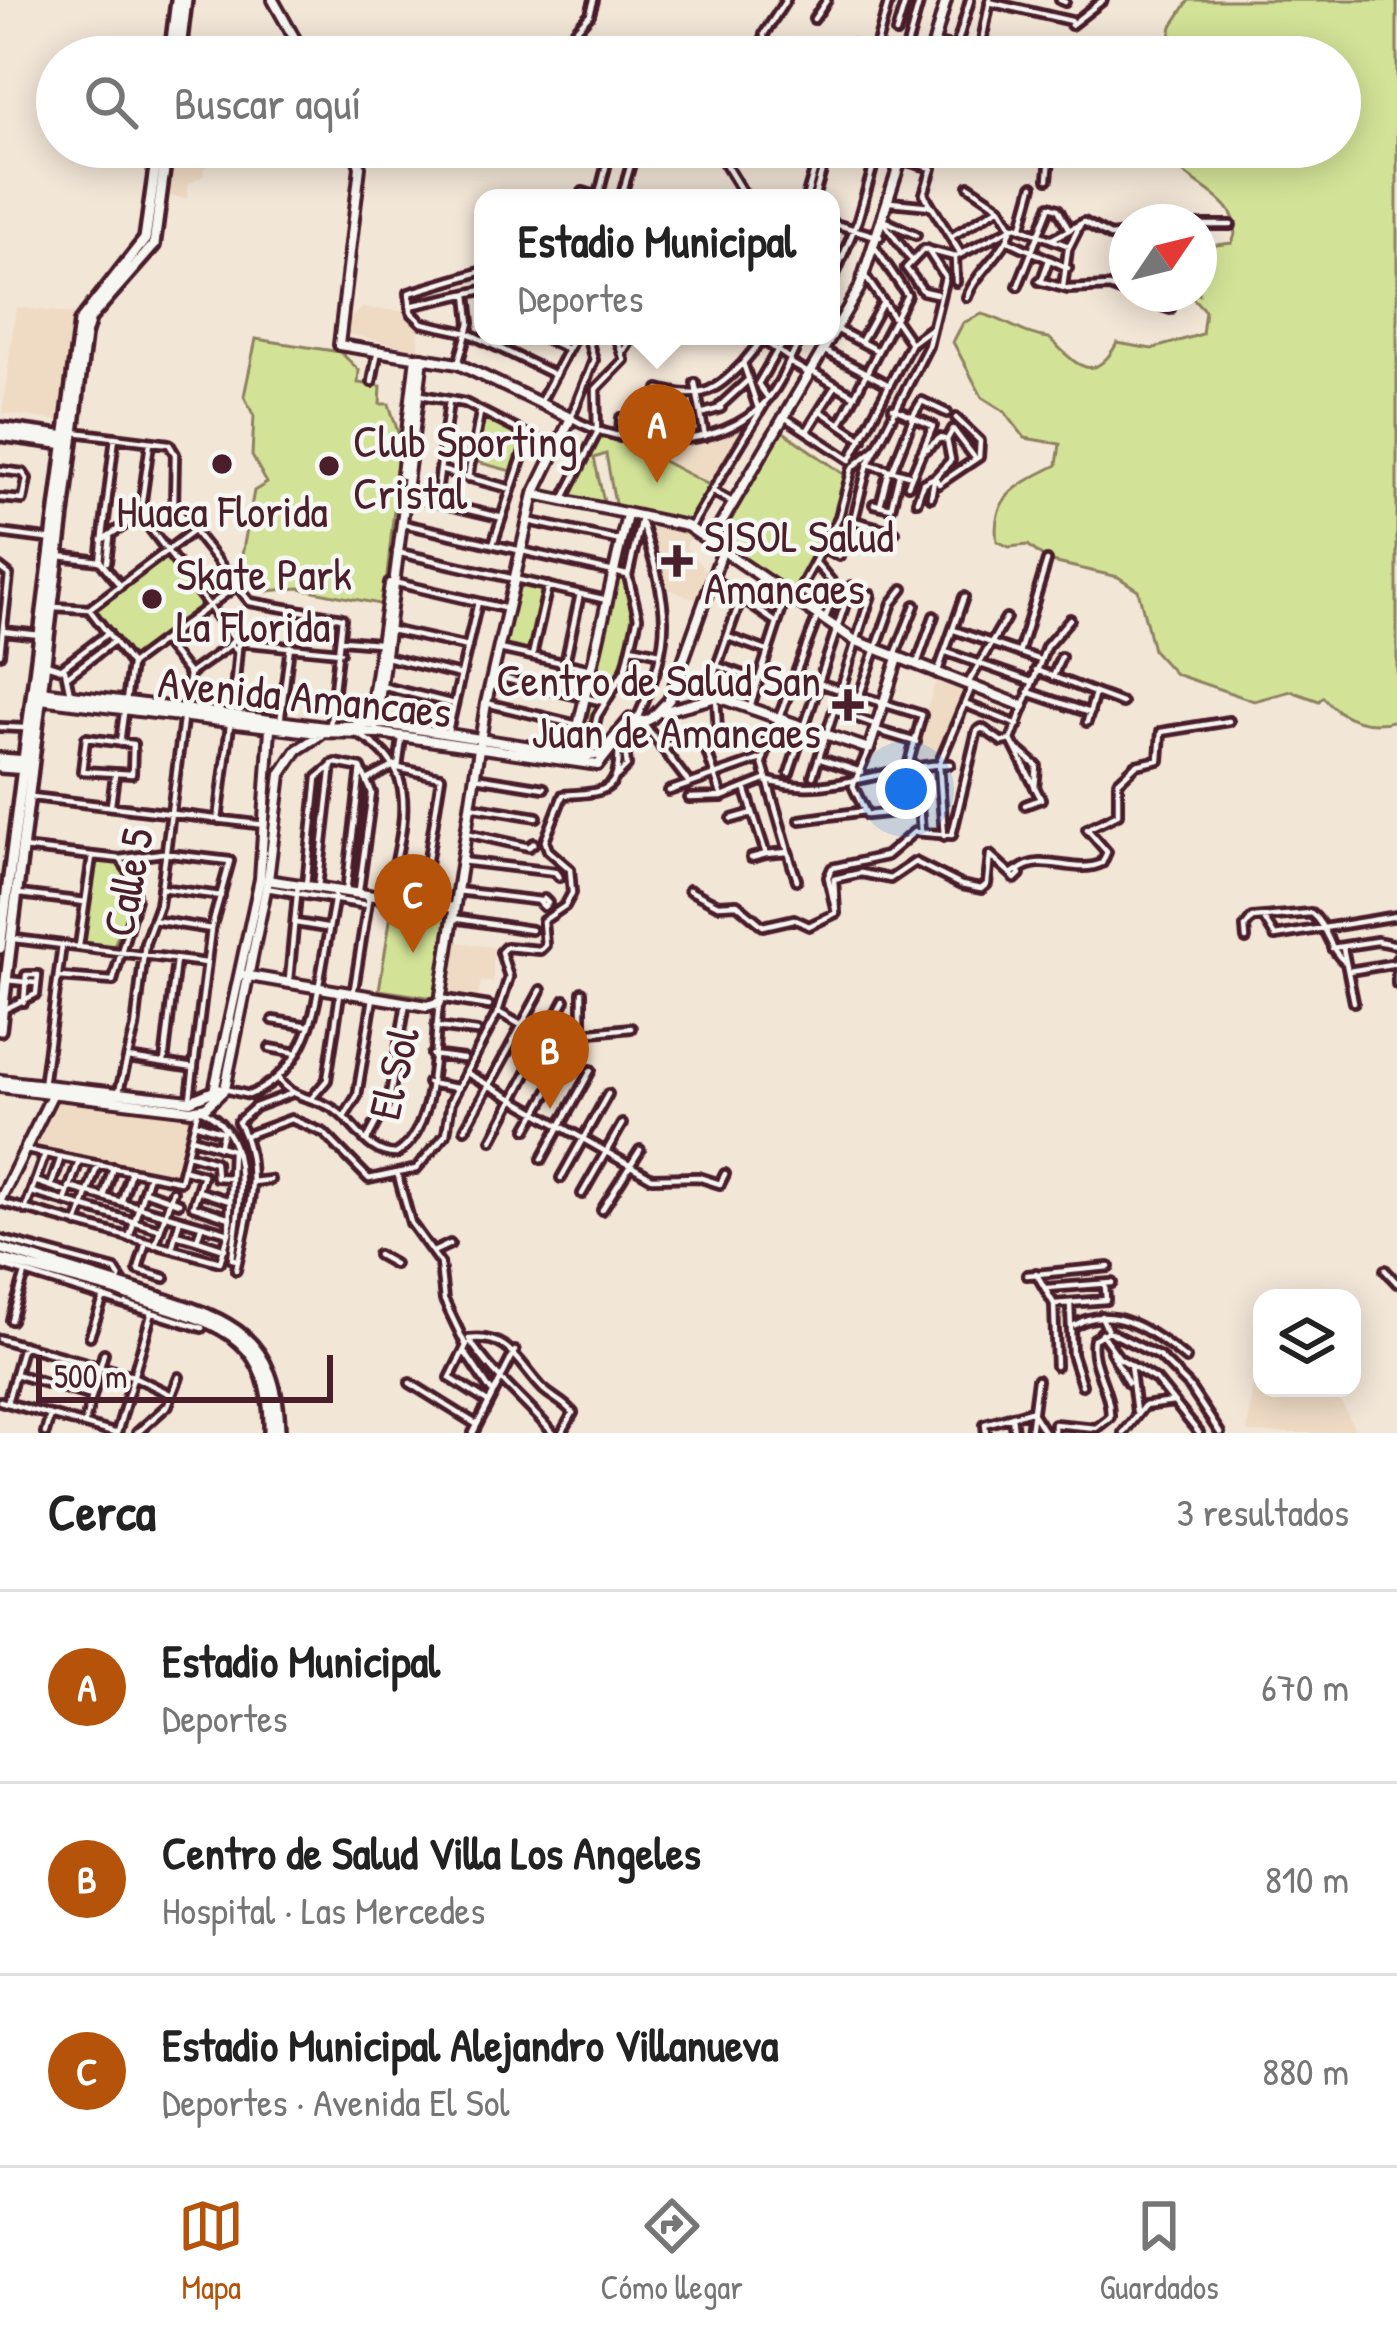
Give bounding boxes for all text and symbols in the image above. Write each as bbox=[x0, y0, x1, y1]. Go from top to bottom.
search box bbox=[36, 36, 1361, 168]
icon: search bbox=[78, 69, 144, 135]
text: Buscar aquí bbox=[174, 72, 361, 133]
popup bbox=[474, 189, 840, 345]
north arrow bbox=[1109, 204, 1217, 312]
text: Estadio Municipal bbox=[518, 210, 796, 271]
text: Deportes bbox=[518, 271, 643, 324]
pin: A bbox=[618, 384, 696, 483]
place label: Club Sporting Cristal bbox=[353, 410, 578, 523]
marker: Huaca Florida bbox=[209, 451, 235, 477]
marker: Club Sporting Cristal bbox=[316, 453, 342, 479]
place label: Huaca Florida bbox=[116, 480, 328, 541]
place label: SISOL Salud Amancaes bbox=[704, 505, 894, 618]
place label: Skate Park La Florida bbox=[176, 543, 352, 656]
marker: SISOL Salud Amancaes bbox=[661, 545, 693, 577]
marker: Skate Park La Florida bbox=[139, 586, 165, 612]
place label: Centro de Salud San Juan de Amancaes bbox=[496, 649, 821, 762]
street label: Avenida Amancaes bbox=[155, 650, 455, 742]
marker: Centro de Salud San Juan de Amancaes bbox=[832, 689, 864, 721]
your location bbox=[876, 759, 936, 819]
street label: Calle 5 bbox=[87, 823, 167, 941]
pin: C bbox=[374, 854, 452, 953]
pin: B bbox=[511, 1010, 589, 1109]
street label: El Sol bbox=[353, 1021, 433, 1125]
map controls bbox=[1253, 1289, 1361, 1397]
button: layers bbox=[1253, 1289, 1361, 1397]
scale bar bbox=[36, 1349, 333, 1402]
text: 500 m bbox=[54, 1354, 128, 1398]
text: Cerca bbox=[48, 1477, 156, 1546]
text: 3 resultados bbox=[1176, 1485, 1349, 1538]
text: Estadio Municipal bbox=[162, 1630, 440, 1691]
text: A bbox=[77, 1660, 97, 1713]
text: 670 m bbox=[1261, 1660, 1349, 1713]
text: Deportes bbox=[162, 1691, 287, 1744]
text: Centro de Salud Villa Los Angeles bbox=[162, 1822, 701, 1883]
text: B bbox=[77, 1852, 97, 1905]
text: 810 m bbox=[1265, 1852, 1349, 1905]
text: Hospital · Las Mercedes bbox=[162, 1883, 485, 1936]
text: Estadio Municipal Alejandro Villanueva bbox=[162, 2014, 778, 2075]
text: C bbox=[76, 2044, 98, 2097]
text: 880 m bbox=[1262, 2044, 1349, 2097]
text: Deportes · Avenida El Sol bbox=[162, 2075, 510, 2128]
tab: Mapa bbox=[178, 2193, 244, 2309]
tab: Cómo llegar bbox=[601, 2193, 743, 2309]
tab: Guardados bbox=[1099, 2193, 1219, 2309]

